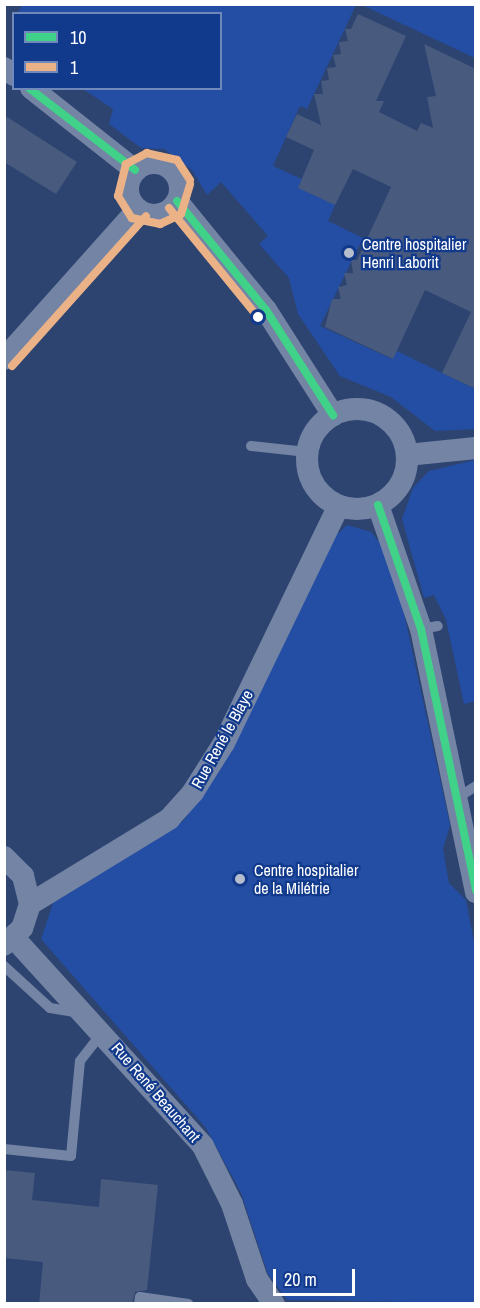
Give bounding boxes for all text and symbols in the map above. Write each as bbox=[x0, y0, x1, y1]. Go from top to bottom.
legend bbox=[12, 12, 222, 90]
text: 10 bbox=[70, 25, 86, 50]
text: 1 bbox=[70, 55, 78, 80]
place label: Centre hospitalier Henri Laborit bbox=[362, 234, 466, 272]
marker: Centre hospitalier Henri Laborit bbox=[340, 244, 358, 262]
unlabelled marker bbox=[252, 311, 264, 323]
street label: Rue René le Blaye bbox=[187, 687, 257, 791]
place label: Centre hospitalier de la Milétrie bbox=[254, 860, 358, 898]
marker: Centre hospitalier de la Milétrie bbox=[231, 870, 249, 888]
street label: Rue René Beauchant bbox=[108, 1038, 204, 1146]
scale bar bbox=[276, 1257, 358, 1295]
text: 20 m bbox=[284, 1267, 317, 1292]

